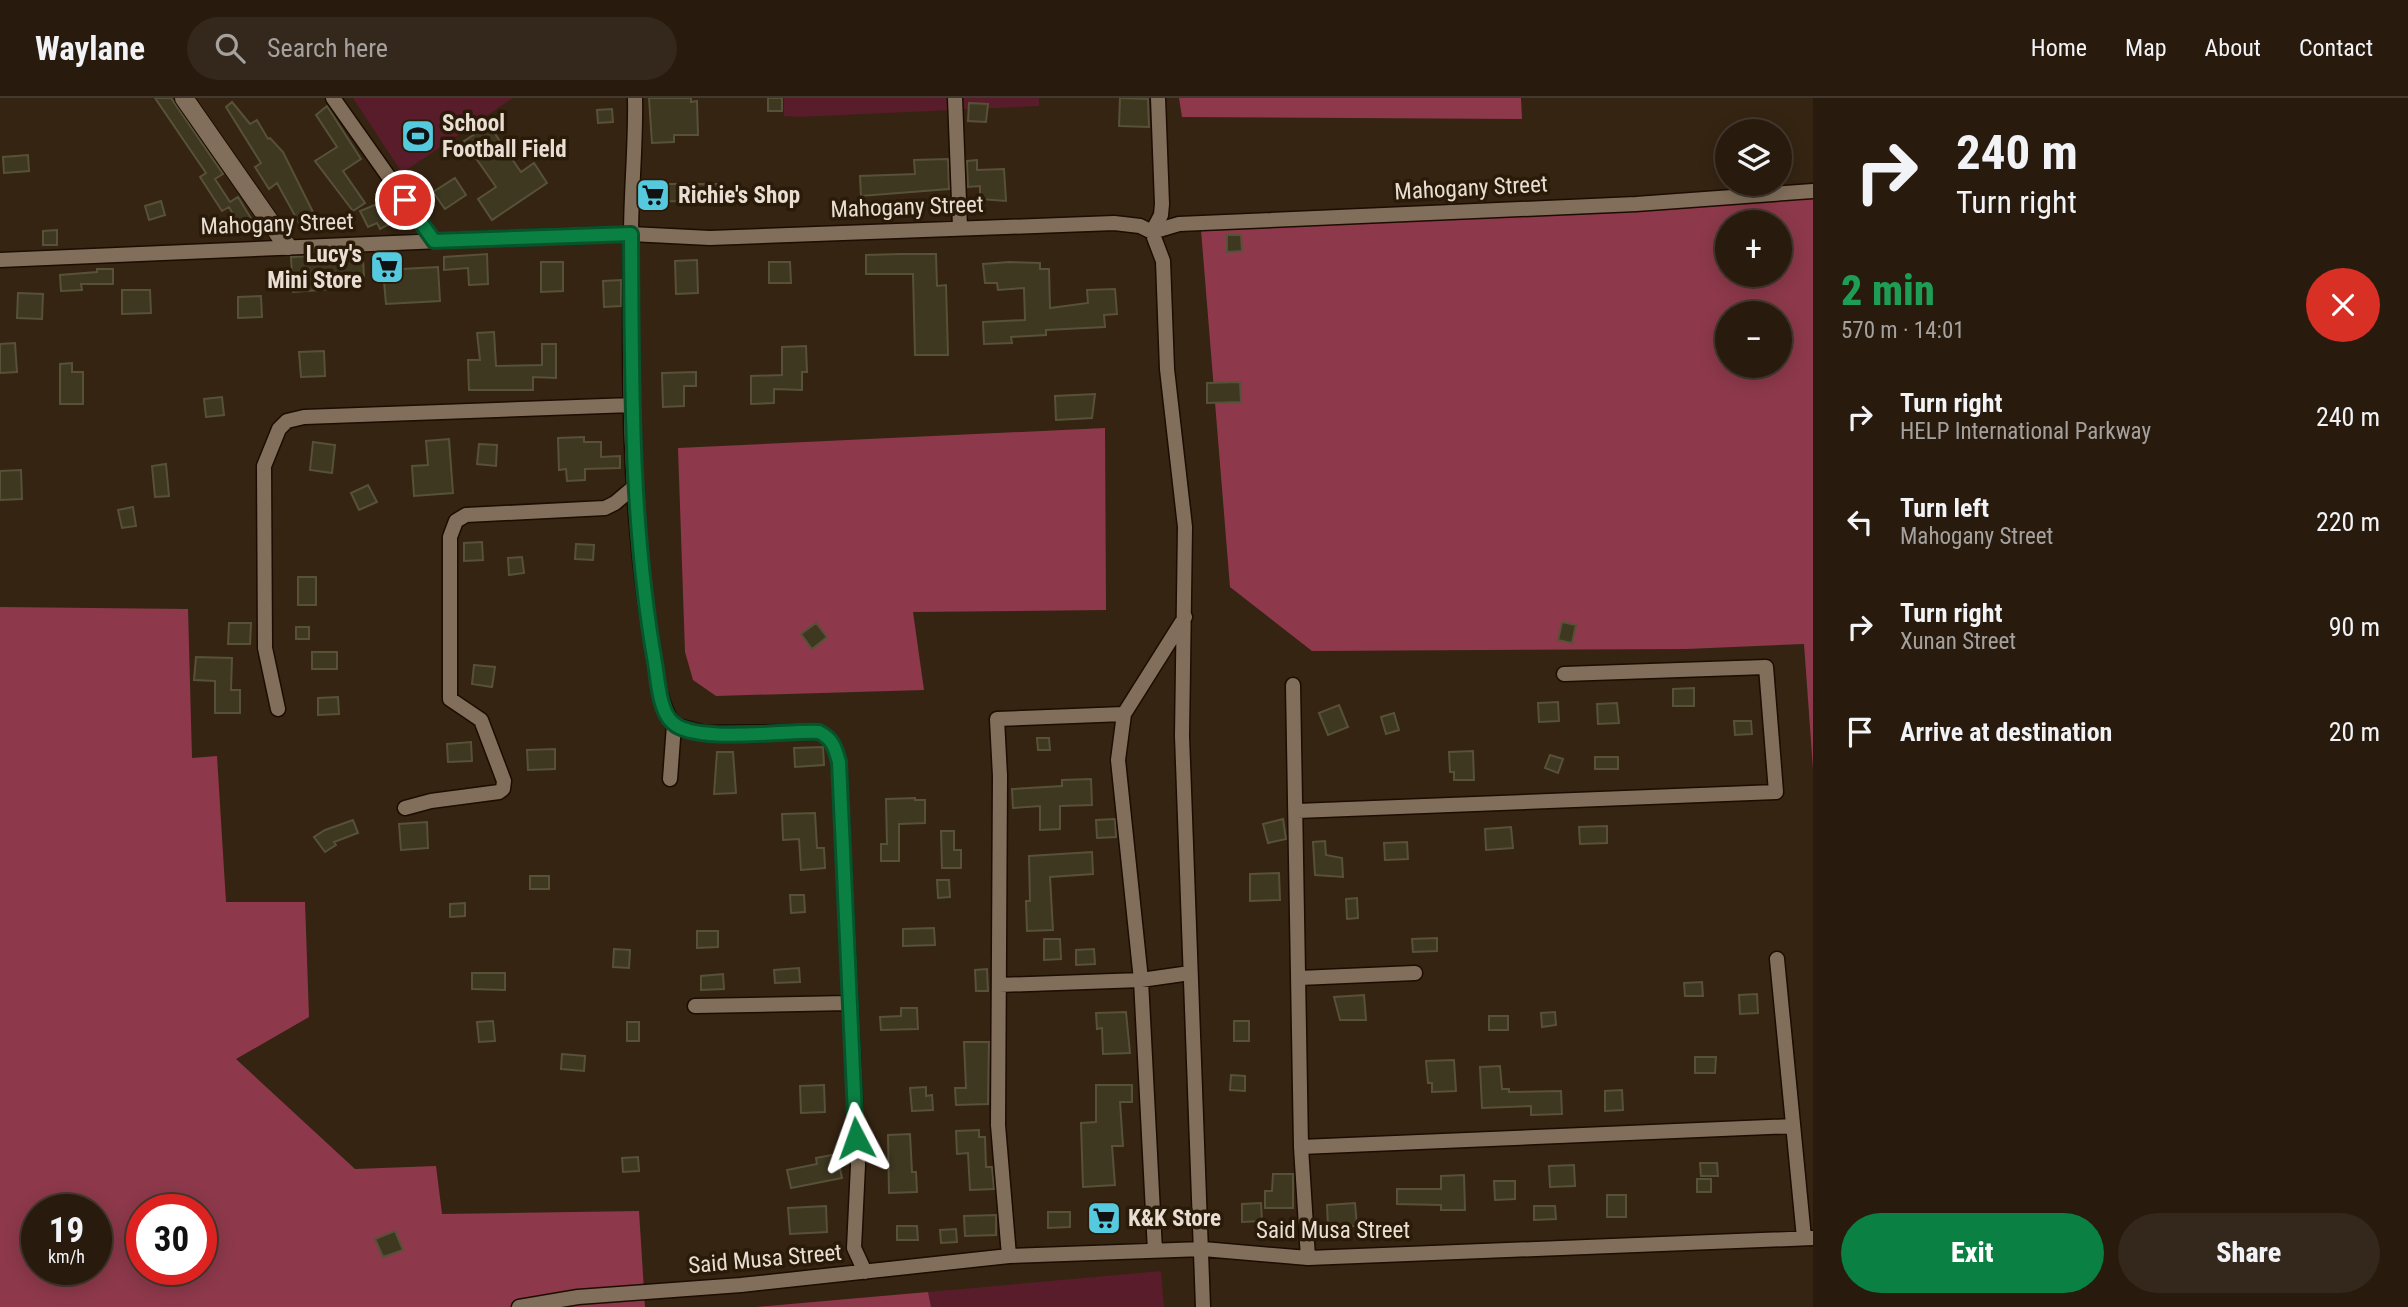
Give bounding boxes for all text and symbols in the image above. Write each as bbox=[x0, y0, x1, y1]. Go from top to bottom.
search box bbox=[187, 17, 677, 80]
text: Waylane bbox=[35, 29, 145, 68]
icon: search bbox=[211, 29, 249, 67]
text: Search here bbox=[267, 33, 388, 63]
text: Home bbox=[2031, 34, 2087, 62]
text: Map bbox=[2125, 34, 2167, 62]
text: About bbox=[2205, 34, 2261, 62]
text: Contact bbox=[2299, 34, 2373, 62]
place label: School Football Field bbox=[442, 110, 567, 163]
sports icon: School Football Field bbox=[399, 117, 437, 155]
map controls bbox=[1715, 119, 1792, 378]
button: layers bbox=[1715, 119, 1792, 196]
text: 240 m bbox=[1956, 124, 2078, 181]
icon: right bbox=[1841, 126, 1932, 217]
pin bbox=[375, 170, 435, 230]
street label: Mahogany Street bbox=[1394, 171, 1548, 205]
supermarket icon: Richie's Shop bbox=[634, 176, 672, 214]
icon: arrive bbox=[386, 181, 424, 219]
place label: Richie's Shop bbox=[678, 182, 800, 209]
text: Turn right bbox=[1956, 183, 2077, 221]
street label: Mahogany Street bbox=[830, 191, 984, 223]
street label: Mahogany Street bbox=[200, 208, 354, 240]
button: + bbox=[1715, 210, 1792, 287]
place label: Lucy's Mini Store bbox=[267, 241, 362, 294]
supermarket icon: Lucy's Mini Store bbox=[368, 248, 406, 286]
text: 2 min bbox=[1841, 266, 1935, 315]
button: close bbox=[2306, 268, 2380, 342]
button: − bbox=[1715, 301, 1792, 378]
text: 570 m · 14:01 bbox=[1841, 317, 1965, 344]
text: Turn right bbox=[1900, 388, 2002, 418]
icon: right bbox=[1841, 398, 1879, 436]
text: 240 m bbox=[2316, 402, 2380, 432]
text: HELP International Parkway bbox=[1900, 418, 2151, 445]
text: Turn left bbox=[1900, 493, 1989, 523]
icon: left bbox=[1841, 503, 1879, 541]
text: 220 m bbox=[2316, 507, 2380, 537]
text: Mahogany Street bbox=[1900, 523, 2053, 550]
text: Turn right bbox=[1900, 598, 2002, 628]
icon: right bbox=[1841, 608, 1879, 646]
text: 90 m bbox=[2329, 612, 2380, 642]
text: Xunan Street bbox=[1900, 628, 2016, 655]
icon: arrive bbox=[1841, 713, 1879, 751]
text: Arrive at destination bbox=[1900, 717, 2112, 747]
text: 20 m bbox=[2329, 717, 2380, 747]
position arrow bbox=[819, 1101, 893, 1175]
speed limit sign: 30 bbox=[126, 1194, 217, 1285]
supermarket icon: K&K Store bbox=[1085, 1199, 1123, 1237]
place label: K&K Store bbox=[1128, 1205, 1221, 1232]
text: 19 bbox=[49, 1210, 84, 1251]
button: Exit bbox=[1841, 1213, 2104, 1293]
button: Share bbox=[2118, 1213, 2380, 1293]
street label: Said Musa Street bbox=[1256, 1217, 1410, 1244]
street label: Said Musa Street bbox=[687, 1239, 843, 1279]
text: km/h bbox=[48, 1246, 85, 1267]

